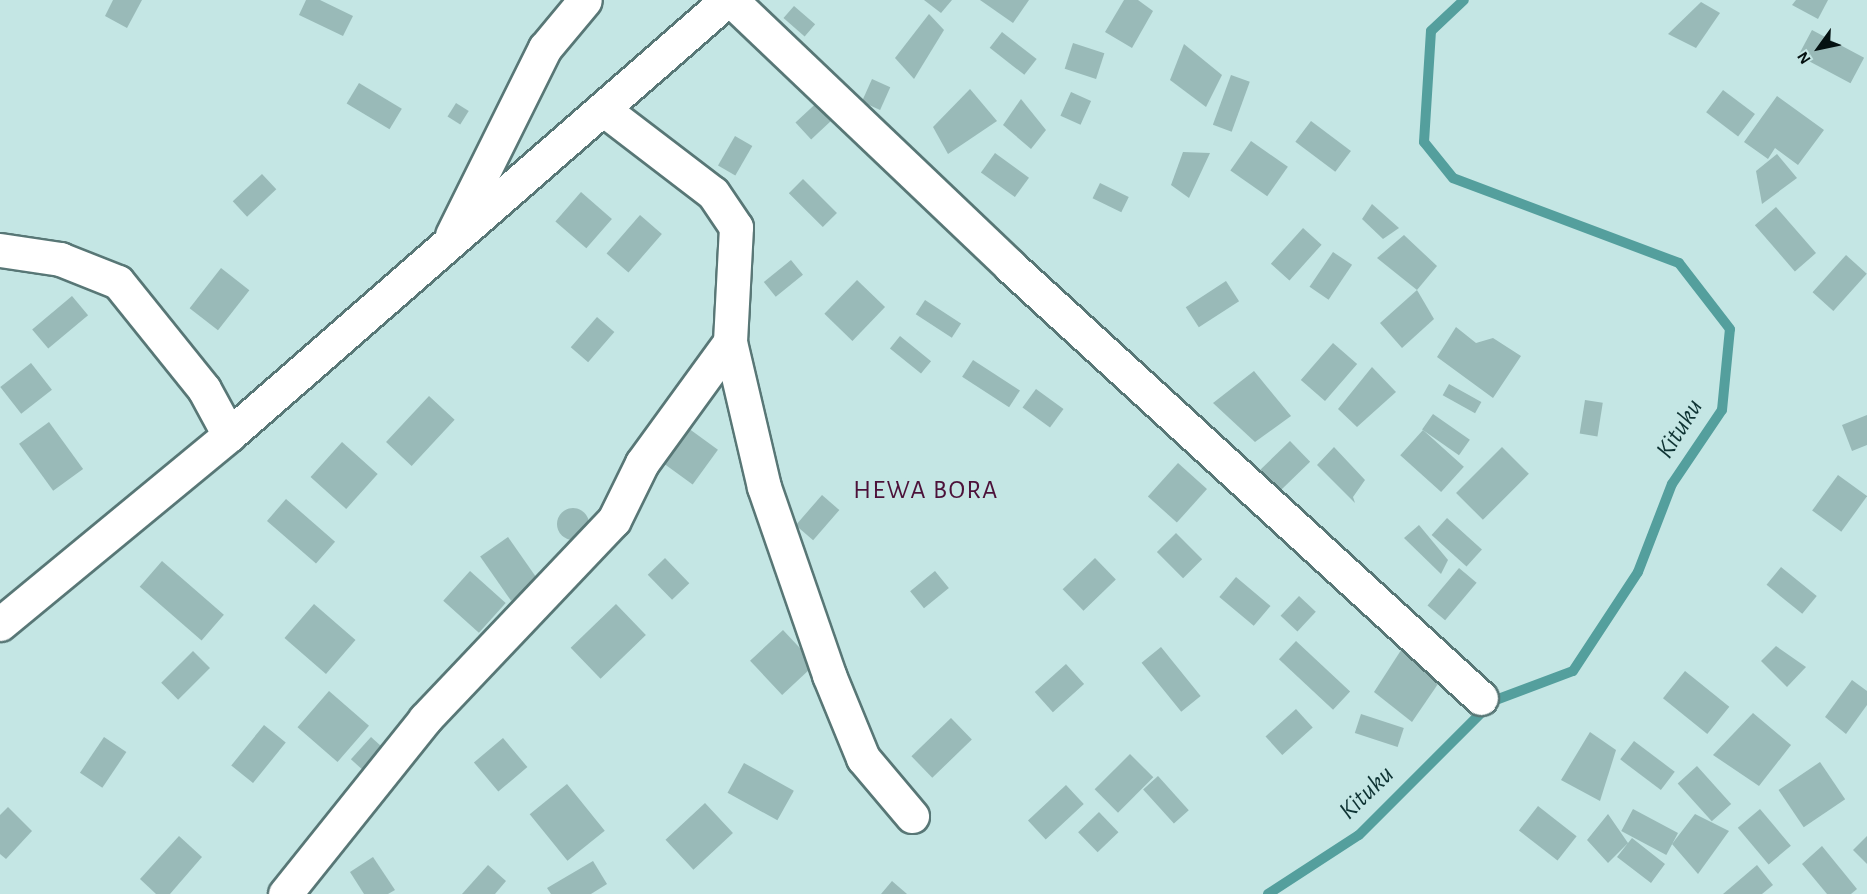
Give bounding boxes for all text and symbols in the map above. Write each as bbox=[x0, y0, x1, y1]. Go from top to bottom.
north arrow bbox=[1789, 18, 1849, 78]
text: N bbox=[1794, 49, 1814, 67]
water label: Kituku bbox=[1650, 393, 1710, 465]
district label: HEWA BORA bbox=[853, 475, 999, 507]
water label: Kituku bbox=[1333, 759, 1401, 827]

